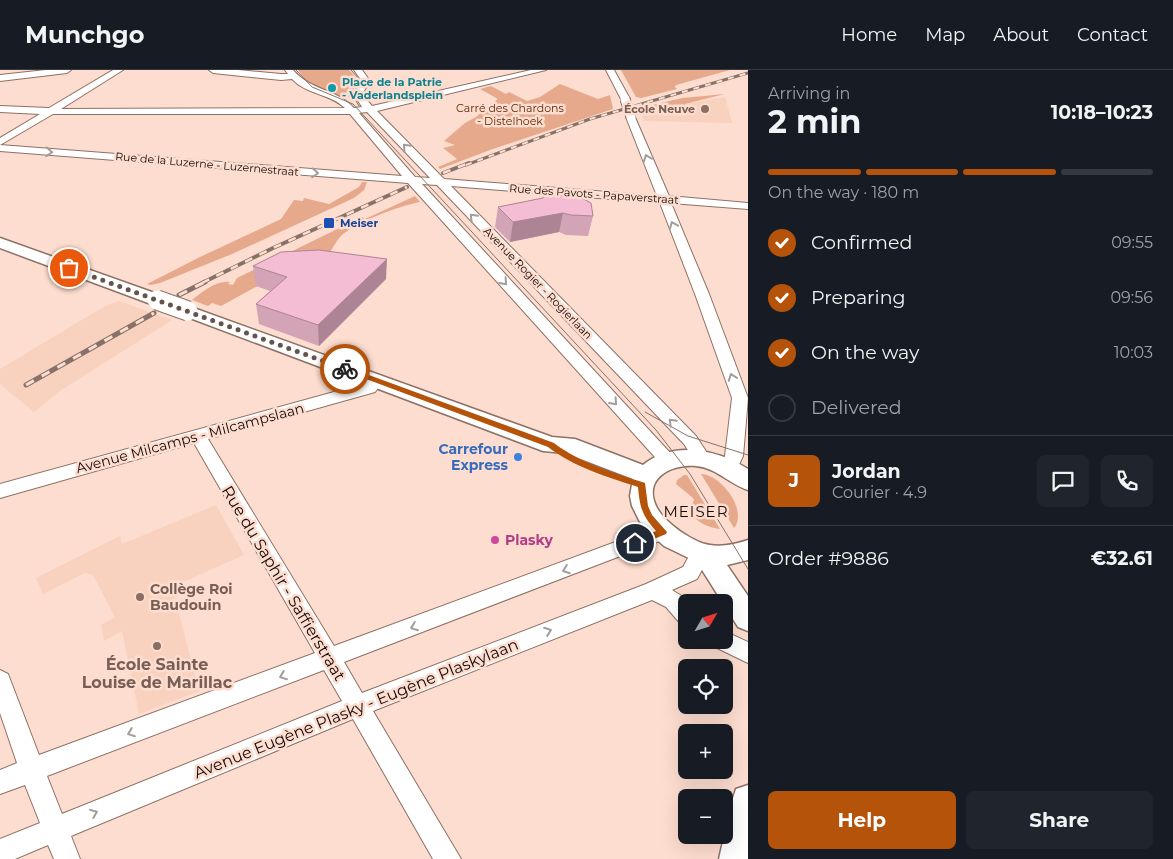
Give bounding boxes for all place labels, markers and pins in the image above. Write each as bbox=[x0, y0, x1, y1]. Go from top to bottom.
place label: Place de la Patrie - Vaderlandsplein bbox=[342, 75, 443, 102]
marker: Place de la Patrie - Vaderlandsplein bbox=[326, 82, 338, 94]
place label: École Neuve bbox=[624, 102, 695, 116]
marker: École Neuve bbox=[699, 103, 711, 115]
marker: Meiser bbox=[322, 216, 336, 230]
place label: Meiser bbox=[340, 216, 379, 230]
pin bbox=[48, 247, 90, 289]
place label: Carrefour Express bbox=[438, 440, 509, 474]
marker: Carrefour Express bbox=[512, 451, 524, 463]
pin bbox=[614, 522, 656, 564]
place label: Plasky bbox=[505, 531, 553, 549]
marker: Plasky bbox=[489, 534, 501, 546]
place label: Collège Roi Baudouin bbox=[150, 580, 233, 614]
marker: Collège Roi Baudouin bbox=[134, 591, 146, 603]
marker: École Sainte Louise de Marillac bbox=[151, 640, 163, 652]
place label: École Sainte Louise de Marillac bbox=[82, 655, 233, 692]

